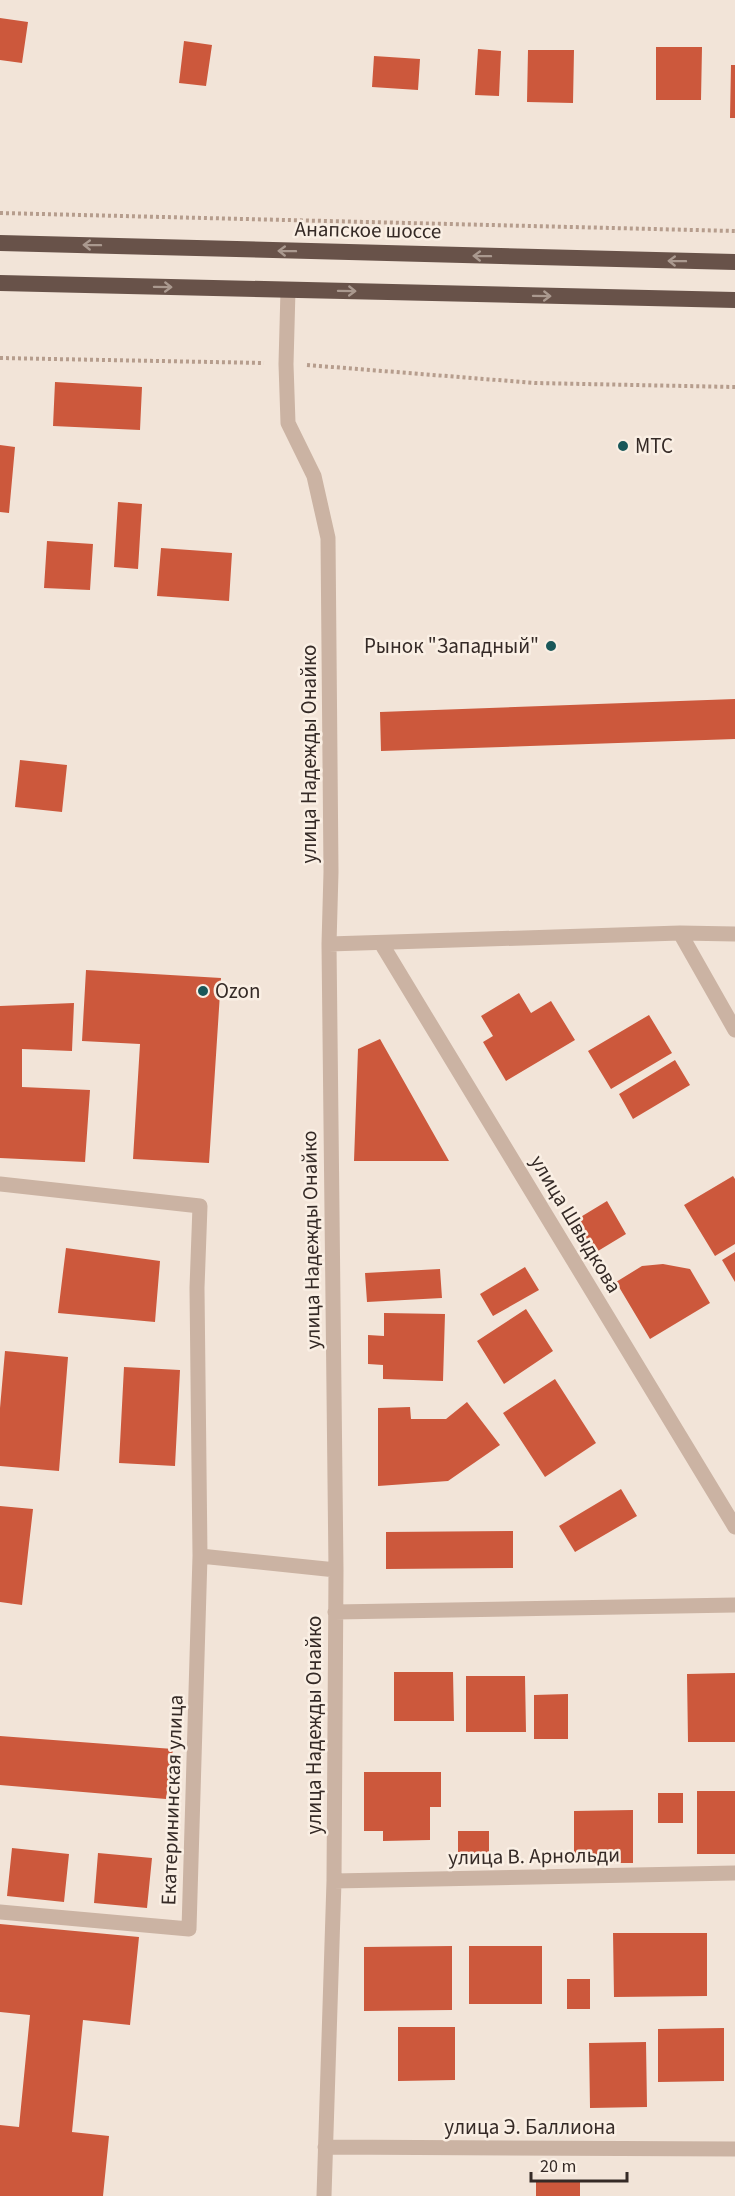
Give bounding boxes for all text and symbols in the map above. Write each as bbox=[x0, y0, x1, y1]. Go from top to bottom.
street label: Анапское шоссе bbox=[294, 214, 442, 246]
one-way arrow bbox=[82, 240, 102, 251]
one-way arrow bbox=[277, 245, 297, 256]
one-way arrow bbox=[472, 250, 492, 261]
one-way arrow bbox=[667, 255, 687, 266]
one-way arrow bbox=[153, 281, 173, 293]
one-way arrow bbox=[336, 286, 356, 297]
one-way arrow bbox=[531, 290, 551, 301]
place label: МТС bbox=[635, 431, 673, 461]
marker: МТС bbox=[616, 439, 630, 453]
place label: Рынок "Западный" bbox=[364, 631, 539, 661]
marker: Рынок "Западный" bbox=[544, 639, 558, 653]
street label: улица Надежды Онайко bbox=[294, 645, 324, 863]
place label: Ozon bbox=[215, 976, 260, 1006]
marker: Ozon bbox=[196, 984, 210, 998]
street label: улица Надежды Онайко bbox=[294, 1130, 328, 1350]
street label: улица Швыдкова bbox=[523, 1149, 629, 1299]
street label: улица Надежды Онайко bbox=[299, 1616, 329, 1834]
street label: Екатерининская улица bbox=[153, 1694, 191, 1906]
street label: улица В. Арнольди bbox=[448, 1840, 620, 1872]
street label: улица Э. Баллиона bbox=[444, 2112, 616, 2142]
scale bar bbox=[531, 2145, 627, 2183]
text: 20 m bbox=[540, 2154, 576, 2179]

